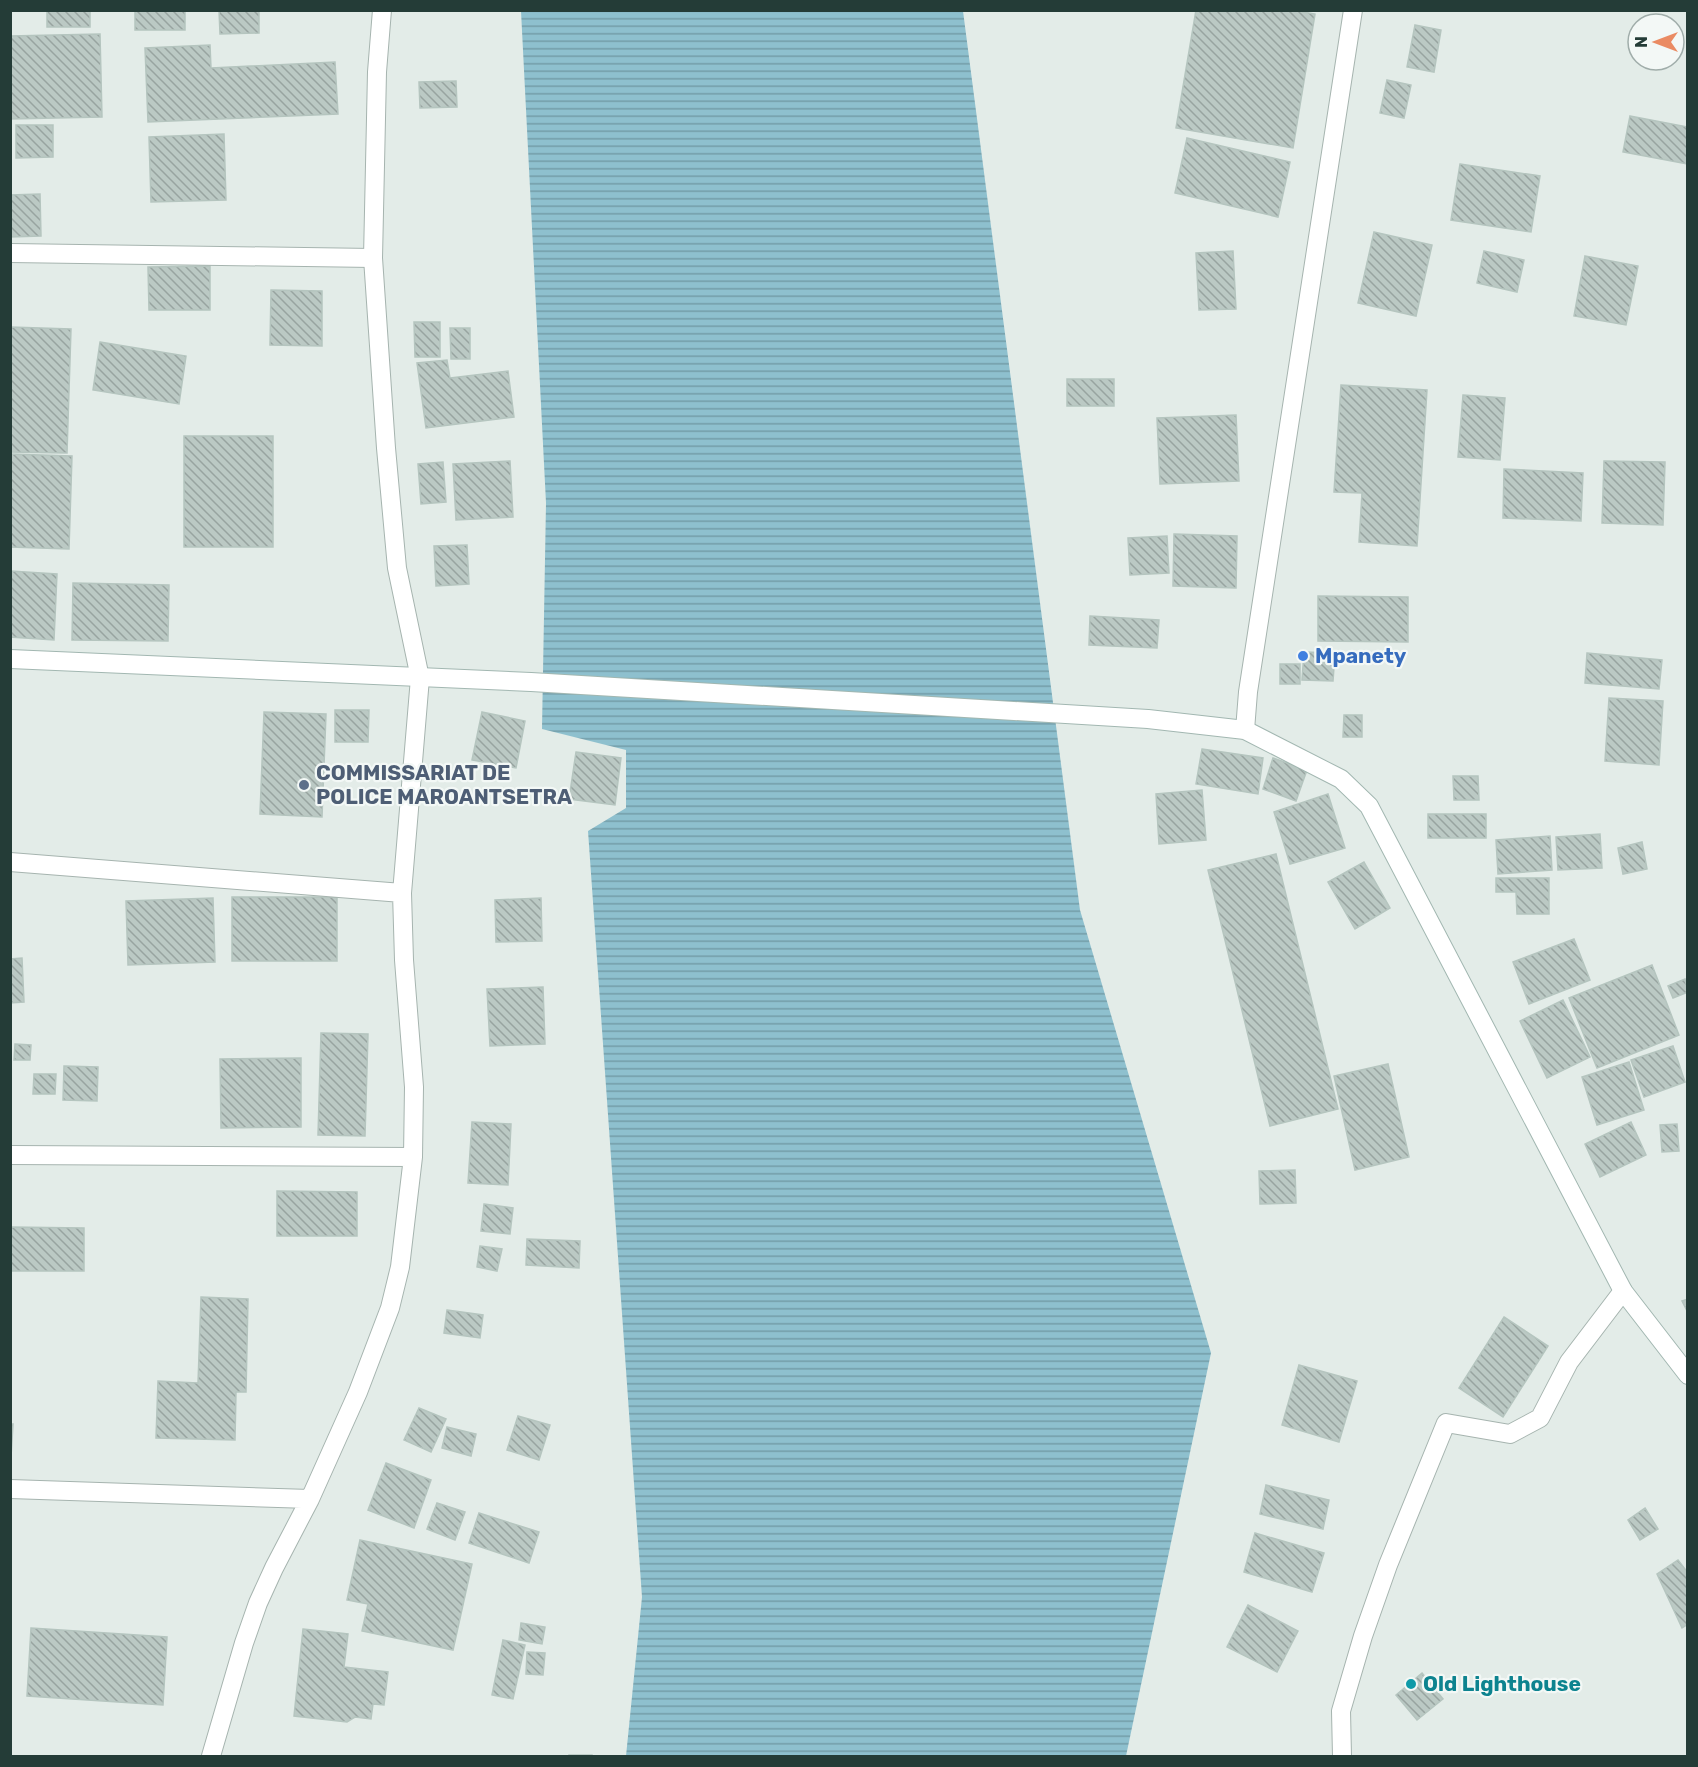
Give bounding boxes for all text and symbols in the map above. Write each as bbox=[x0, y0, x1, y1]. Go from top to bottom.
north arrow bbox=[1626, 12, 1686, 72]
text: N bbox=[1632, 36, 1651, 48]
place label: Mpanety bbox=[1315, 643, 1407, 668]
marker: Mpanety bbox=[1296, 649, 1310, 663]
place label: COMMISSARIAT DE POLICE MAROANTSETRA bbox=[316, 760, 572, 809]
marker: COMMISSARIAT DE POLICE MAROANTSETRA bbox=[297, 778, 311, 792]
place label: Old Lighthouse bbox=[1423, 1671, 1581, 1696]
marker: Old Lighthouse bbox=[1404, 1677, 1418, 1691]

